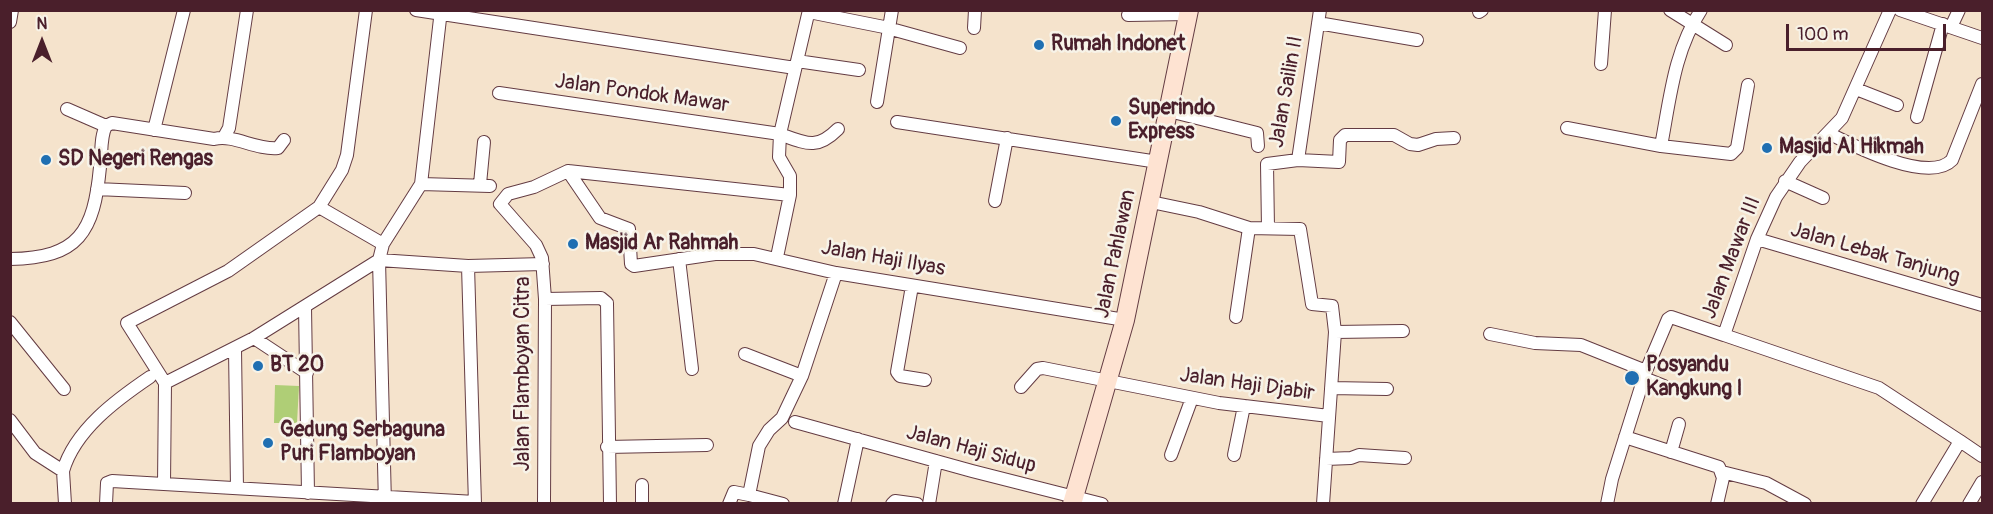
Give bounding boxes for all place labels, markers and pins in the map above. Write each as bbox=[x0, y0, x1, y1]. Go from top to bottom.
place label: Rumah Indonet bbox=[1051, 32, 1185, 58]
marker: Rumah Indonet bbox=[1032, 38, 1046, 52]
place label: Superindo Express bbox=[1128, 96, 1215, 146]
marker: Superindo Express bbox=[1109, 114, 1123, 128]
place label: Masjid Al Hikmah bbox=[1779, 135, 1924, 161]
marker: Masjid Al Hikmah bbox=[1760, 141, 1774, 155]
place label: SD Negeri Rengas bbox=[58, 147, 213, 173]
marker: SD Negeri Rengas bbox=[39, 153, 53, 167]
place label: Masjid Ar Rahmah bbox=[585, 231, 738, 257]
marker: Masjid Ar Rahmah bbox=[566, 237, 580, 251]
place label: BT 20 bbox=[270, 353, 324, 379]
place label: Posyandu Kangkung I bbox=[1646, 353, 1742, 403]
marker: BT 20 bbox=[251, 359, 265, 373]
marker: Posyandu Kangkung I bbox=[1623, 369, 1641, 387]
place label: Gedung Serbaguna Puri Flamboyan bbox=[280, 418, 445, 468]
marker: Gedung Serbaguna Puri Flamboyan bbox=[261, 436, 275, 450]

